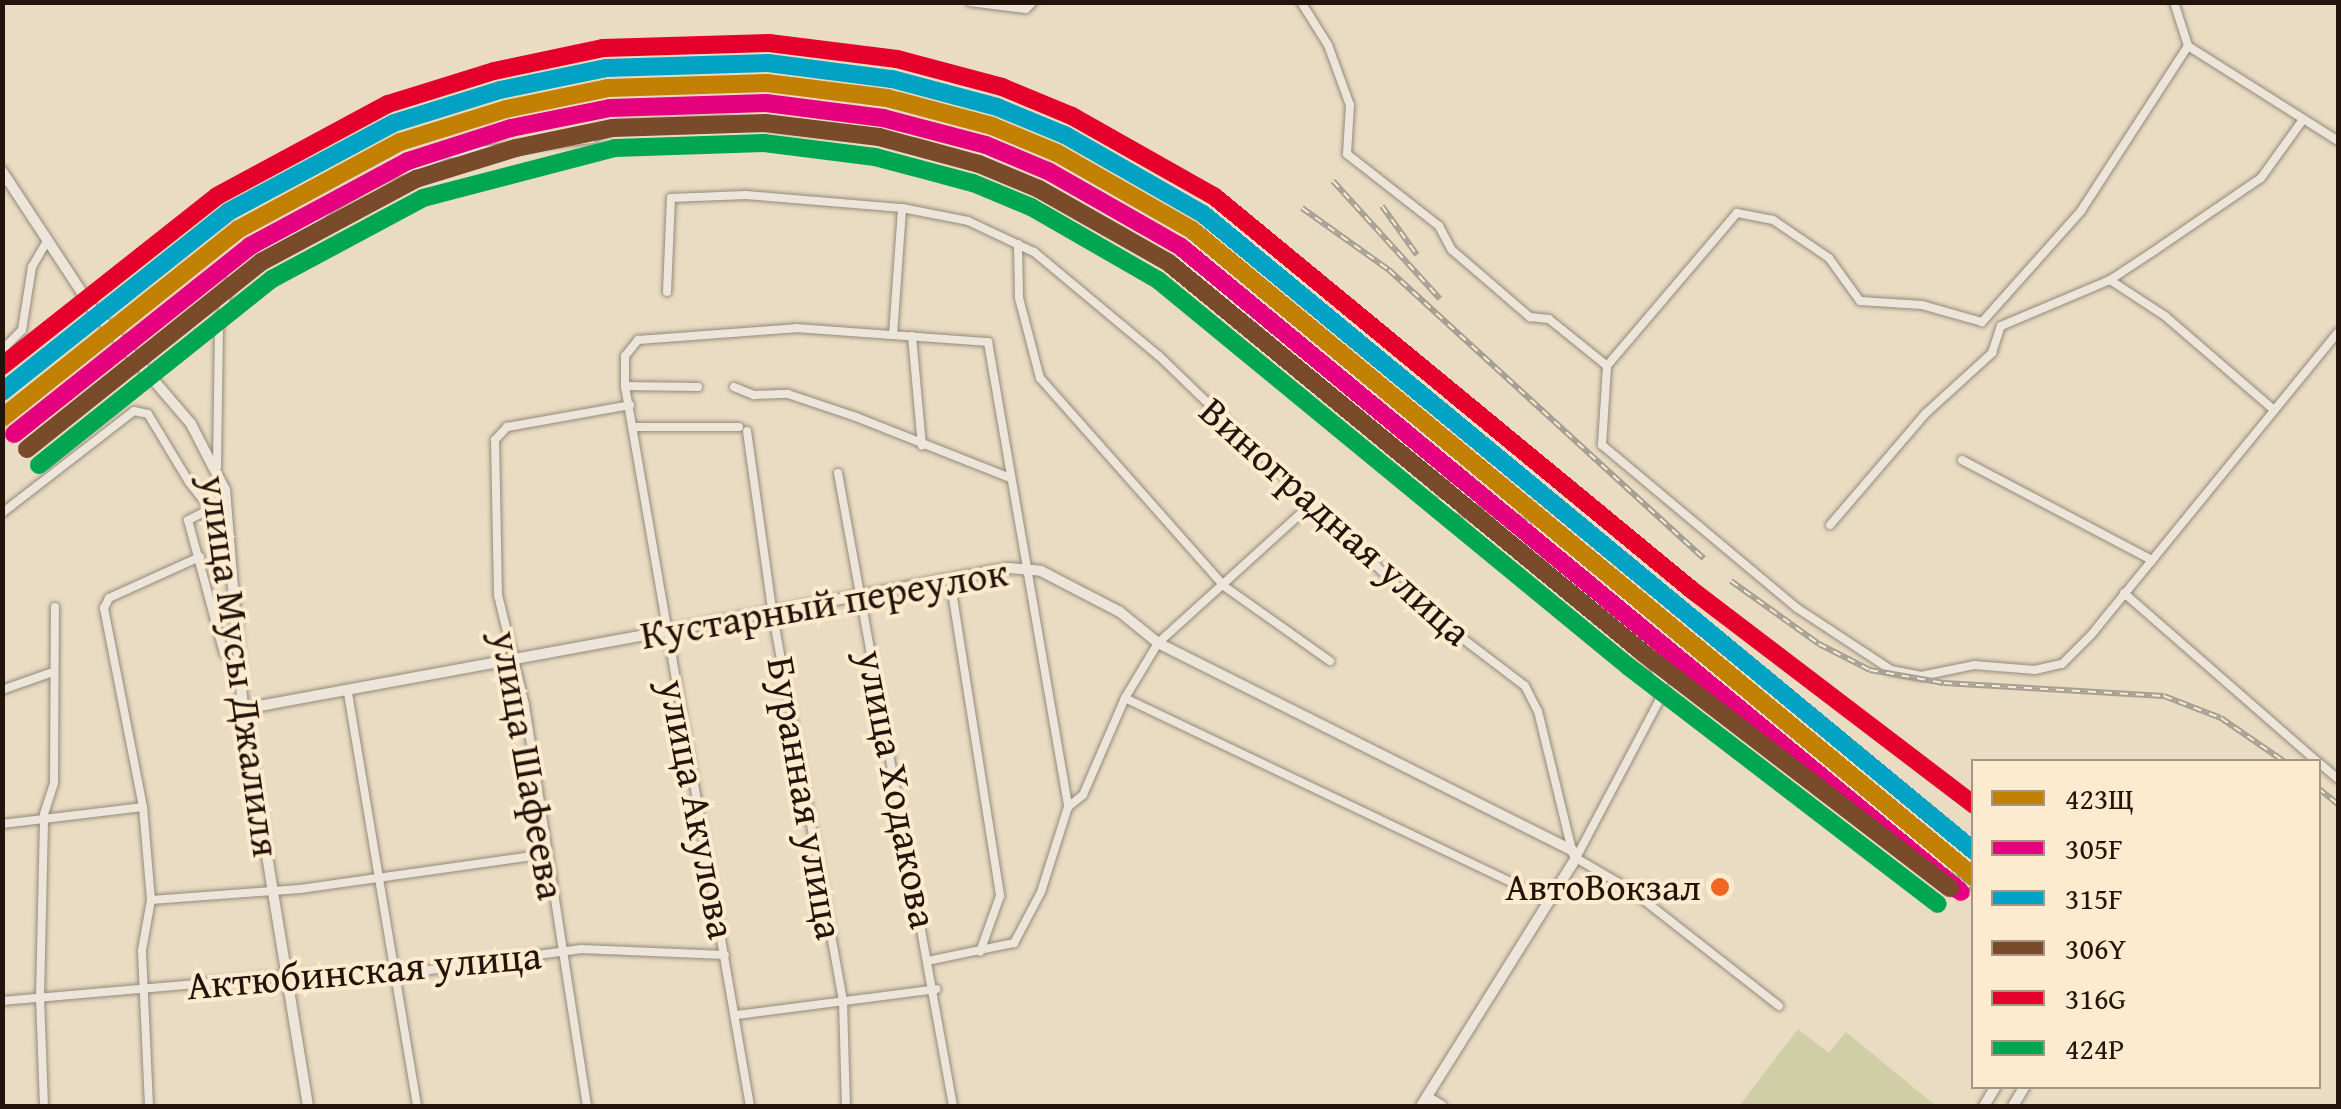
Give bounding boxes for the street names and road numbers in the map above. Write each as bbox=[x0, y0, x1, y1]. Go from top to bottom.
street label: Виноградная улица bbox=[1190, 387, 1482, 655]
street label: улица Мусы Джалиля bbox=[190, 472, 292, 860]
street label: Кустарный переулок bbox=[637, 547, 1011, 659]
street label: улица Шафеева bbox=[482, 627, 576, 903]
street label: улица Ходакова bbox=[847, 646, 949, 932]
street label: Буранная улица bbox=[758, 653, 854, 943]
street label: улица Акулова bbox=[649, 675, 747, 943]
street label: Актюбинская улица bbox=[185, 931, 543, 1009]

